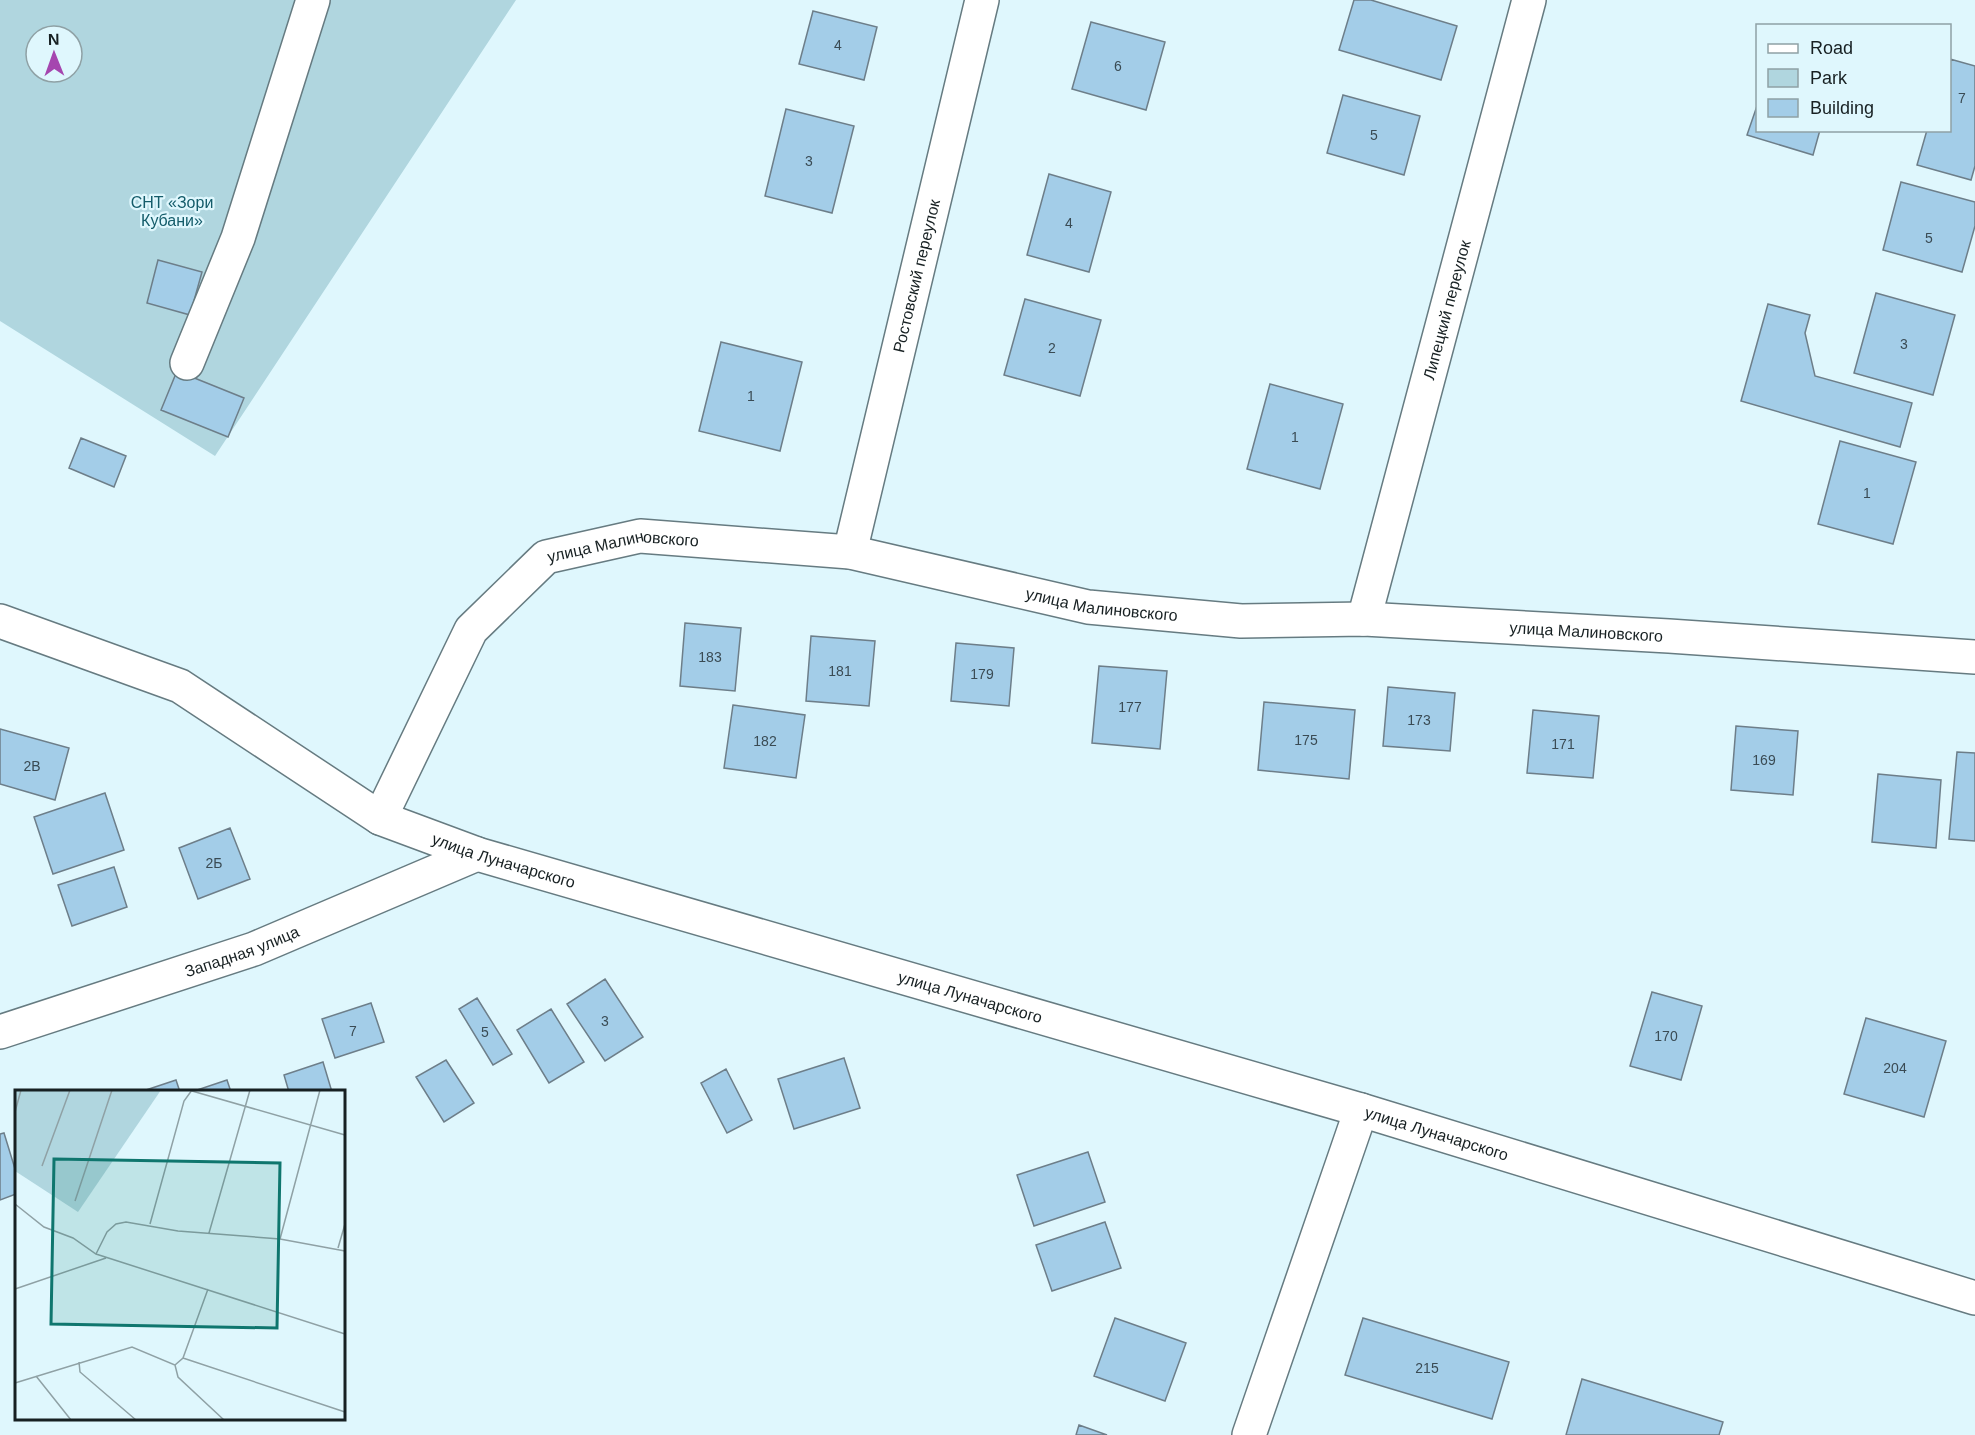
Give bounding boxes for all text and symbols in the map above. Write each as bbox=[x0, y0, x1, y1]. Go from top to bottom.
north arrow bbox=[24, 24, 84, 84]
legend bbox=[1756, 24, 1951, 132]
text: N bbox=[48, 31, 60, 48]
house number: 4 bbox=[834, 37, 842, 53]
text: Road bbox=[1810, 38, 1853, 58]
house number: 6 bbox=[1114, 58, 1122, 74]
text: Park bbox=[1810, 68, 1848, 88]
house number: 7 bbox=[1958, 90, 1966, 106]
text: Building bbox=[1810, 98, 1874, 118]
house number: 5 bbox=[1370, 127, 1378, 143]
house number: 3 bbox=[805, 153, 813, 169]
park label: СНТ «Зори Кубани» bbox=[131, 194, 213, 229]
street label: Ростовский переулок bbox=[890, 197, 943, 354]
house number: 4 bbox=[1065, 215, 1073, 231]
house number: 5 bbox=[1925, 230, 1933, 246]
street label: Липецкий переулок bbox=[1420, 237, 1474, 382]
house number: 3 bbox=[1900, 336, 1908, 352]
house number: 2 bbox=[1048, 340, 1056, 356]
house number: 1 bbox=[747, 388, 755, 404]
house number: 1 bbox=[1291, 429, 1299, 445]
house number: 1 bbox=[1863, 485, 1871, 501]
street label: улица Малиновского bbox=[546, 527, 700, 565]
street label: улица Малиновского bbox=[1024, 585, 1179, 624]
street label: улица Малиновского bbox=[1509, 619, 1664, 645]
house number: 183 bbox=[698, 649, 722, 665]
house number: 181 bbox=[828, 663, 852, 679]
house number: 179 bbox=[970, 666, 994, 682]
house number: 177 bbox=[1118, 699, 1142, 715]
house number: 173 bbox=[1407, 712, 1431, 728]
house number: 175 bbox=[1294, 732, 1318, 748]
house number: 182 bbox=[753, 733, 777, 749]
house number: 171 bbox=[1551, 736, 1575, 752]
house number: 169 bbox=[1752, 752, 1776, 768]
house number: 2В bbox=[23, 758, 41, 774]
street label: улица Луначарского bbox=[430, 830, 577, 891]
house number: 2Б bbox=[206, 855, 222, 871]
street label: Западная улица bbox=[183, 923, 302, 980]
street label: улица Луначарского bbox=[896, 968, 1044, 1026]
house number: 3 bbox=[601, 1013, 609, 1029]
house number: 7 bbox=[349, 1023, 357, 1039]
house number: 5 bbox=[481, 1024, 489, 1040]
house number: 170 bbox=[1654, 1028, 1678, 1044]
house number: 204 bbox=[1883, 1060, 1907, 1076]
inset map bbox=[15, 1090, 345, 1420]
street label: улица Луначарского bbox=[1363, 1104, 1510, 1164]
house number: 215 bbox=[1415, 1360, 1439, 1376]

